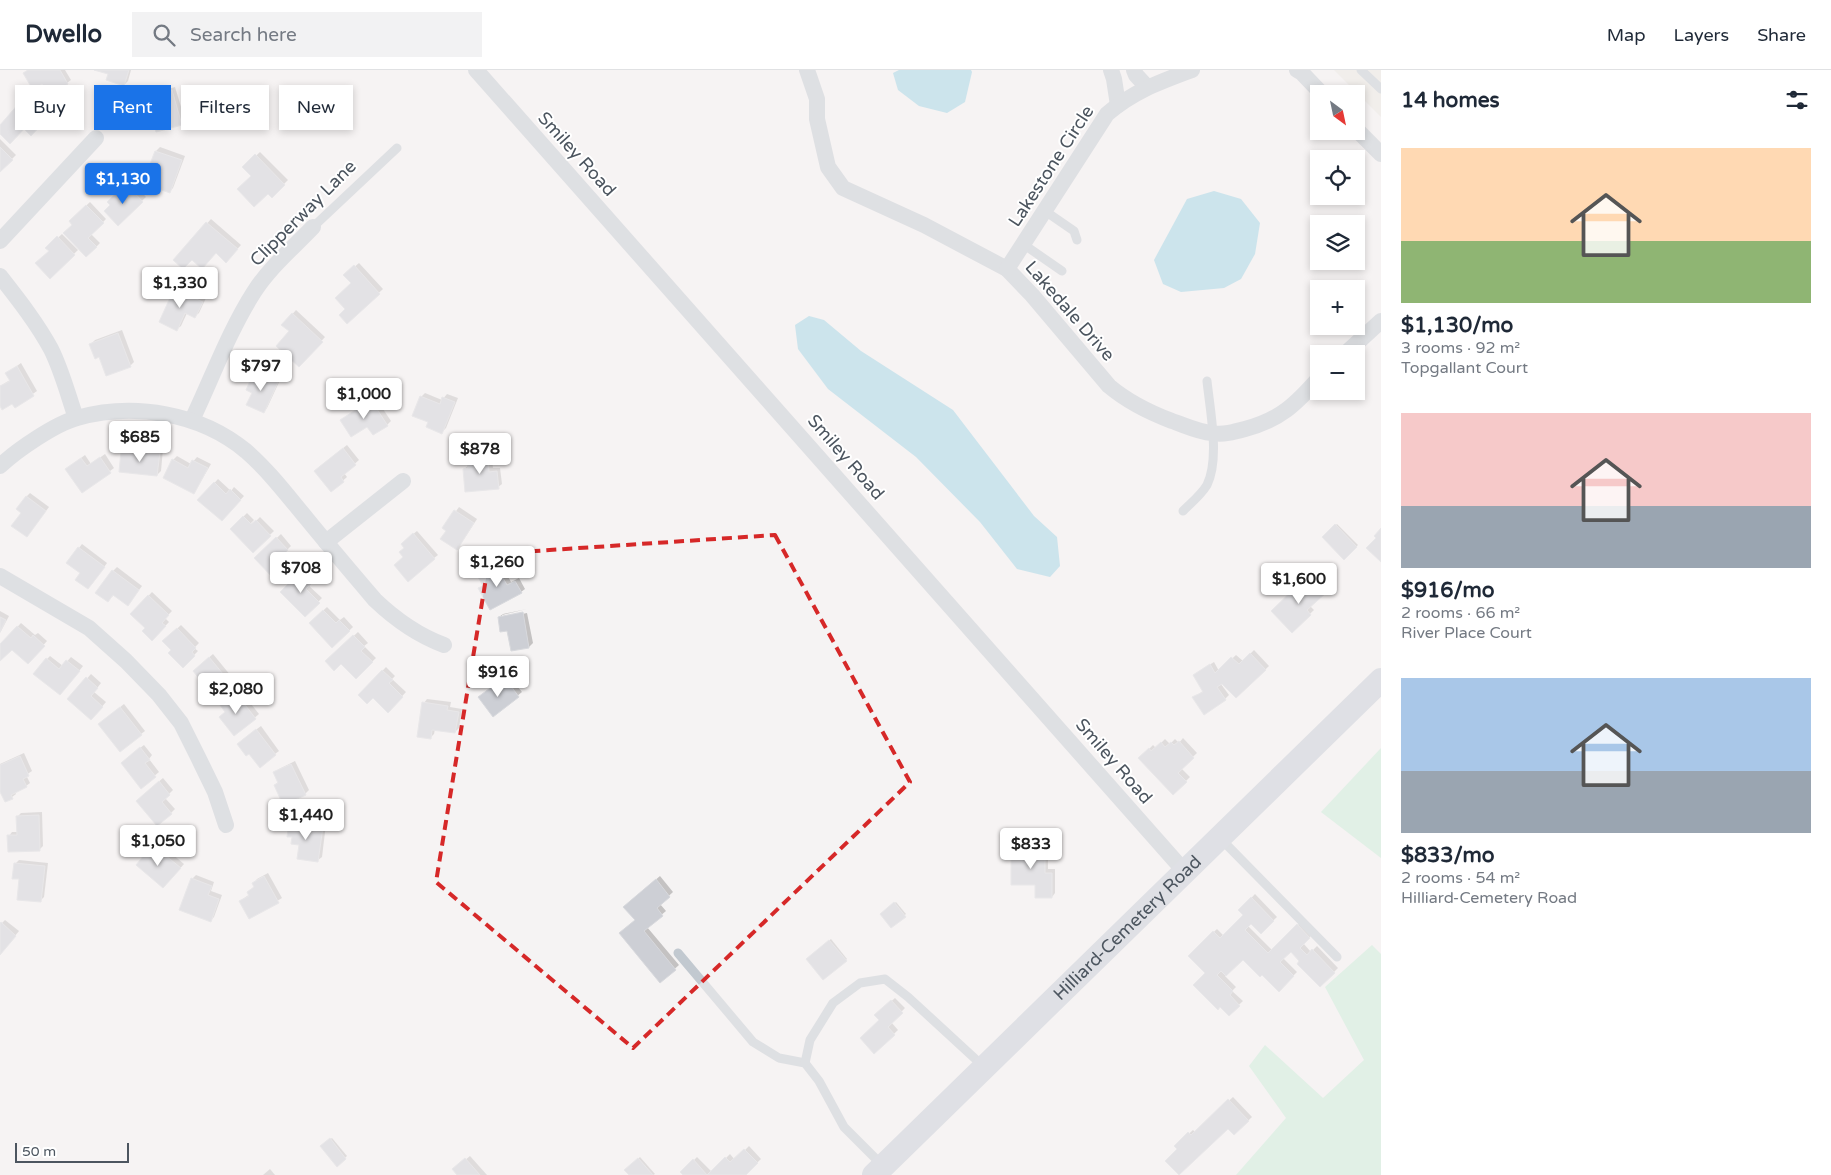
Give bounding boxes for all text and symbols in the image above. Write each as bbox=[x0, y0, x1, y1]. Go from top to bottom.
search box bbox=[132, 12, 482, 57]
text: Dwello bbox=[25, 20, 102, 49]
icon: search bbox=[150, 21, 178, 49]
text: Search here bbox=[190, 24, 297, 46]
text: Map bbox=[1607, 24, 1646, 46]
text: Layers bbox=[1674, 24, 1729, 46]
text: Share bbox=[1757, 24, 1806, 46]
chip: Buy bbox=[15, 85, 84, 130]
chip: Rent bbox=[94, 85, 171, 130]
chip: Filters bbox=[181, 85, 269, 130]
chip: New bbox=[279, 85, 353, 130]
north arrow bbox=[1310, 85, 1365, 140]
map controls bbox=[1310, 85, 1365, 400]
icon: filters bbox=[1783, 86, 1811, 114]
text: 14 homes bbox=[1401, 88, 1500, 113]
street label: Lakestone Circle bbox=[1004, 101, 1098, 231]
street label: Smiley Road bbox=[533, 107, 621, 201]
button: locate bbox=[1310, 150, 1365, 205]
street label: Clipperway Lane bbox=[245, 155, 361, 271]
pin: $1,130 bbox=[82, 162, 164, 205]
text: $1,130 bbox=[96, 169, 150, 189]
icon: home bbox=[1561, 180, 1651, 270]
button: layers bbox=[1310, 215, 1365, 270]
street label: Lakedale Drive bbox=[1021, 256, 1119, 366]
pin: $1,330 bbox=[139, 266, 221, 309]
text: $1,330 bbox=[153, 273, 207, 293]
button: + bbox=[1310, 280, 1365, 335]
text: $1,130/mo bbox=[1401, 313, 1513, 338]
text: 3 rooms · 92 m² bbox=[1401, 338, 1520, 358]
button: − bbox=[1310, 345, 1365, 400]
pin: $797 bbox=[231, 350, 291, 392]
text: $797 bbox=[241, 356, 281, 376]
text: Topgallant Court bbox=[1401, 358, 1528, 378]
pin: $1,000 bbox=[323, 378, 405, 420]
text: $1,000 bbox=[337, 384, 391, 404]
street label: Smiley Road bbox=[803, 410, 889, 504]
pin: $685 bbox=[110, 420, 170, 463]
text: $685 bbox=[120, 427, 160, 447]
pin: $878 bbox=[450, 432, 510, 475]
text: $878 bbox=[460, 439, 500, 459]
icon: home bbox=[1561, 445, 1651, 535]
pin: $1,260 bbox=[456, 546, 538, 588]
pin: $708 bbox=[271, 552, 331, 594]
text: $1,260 bbox=[470, 552, 524, 572]
text: $708 bbox=[281, 558, 321, 578]
pin: $1,600 bbox=[1258, 562, 1340, 605]
text: $1,600 bbox=[1272, 569, 1326, 589]
text: $916/mo bbox=[1401, 578, 1495, 603]
text: 2 rooms · 66 m² bbox=[1401, 603, 1520, 623]
text: River Place Court bbox=[1401, 623, 1532, 643]
pin: $916 bbox=[468, 656, 528, 698]
text: $916 bbox=[478, 662, 518, 682]
pin: $2,080 bbox=[195, 672, 277, 715]
text: $2,080 bbox=[209, 679, 263, 699]
icon: home bbox=[1561, 710, 1651, 800]
street label: Smiley Road bbox=[1071, 714, 1157, 808]
pin: $1,440 bbox=[265, 798, 347, 841]
text: $1,440 bbox=[279, 805, 333, 825]
pin: $1,050 bbox=[117, 824, 199, 867]
pin: $833 bbox=[1001, 828, 1061, 870]
text: $1,050 bbox=[131, 831, 185, 851]
text: $833 bbox=[1011, 834, 1051, 854]
text: $833/mo bbox=[1401, 843, 1495, 868]
street label: Hilliard-Cemetery Road bbox=[1049, 851, 1206, 1005]
text: 2 rooms · 54 m² bbox=[1401, 868, 1520, 888]
text: Hilliard-Cemetery Road bbox=[1401, 888, 1577, 908]
scale bar bbox=[15, 1140, 129, 1163]
text: 50 m bbox=[22, 1143, 56, 1160]

